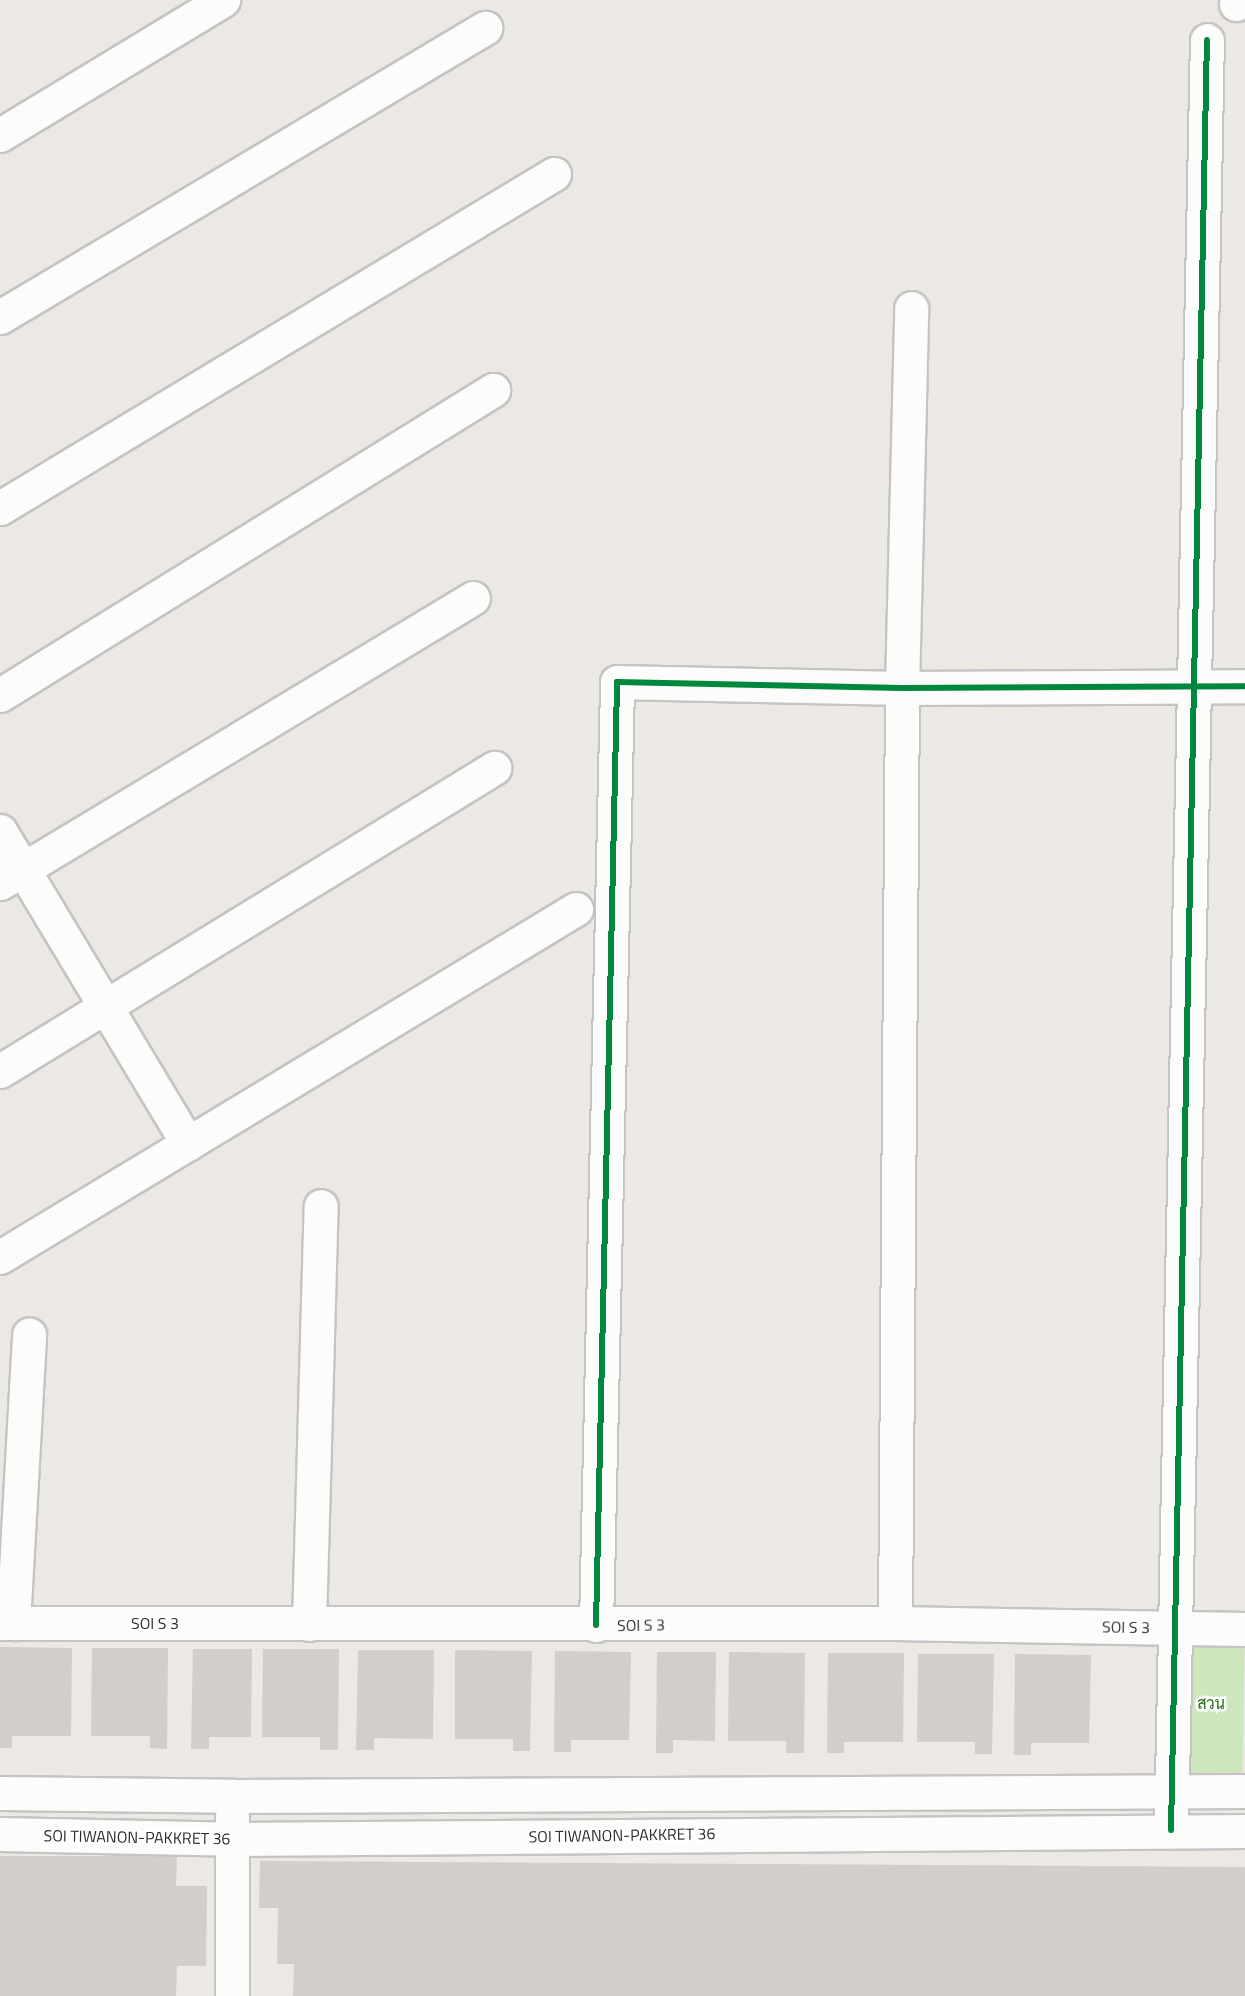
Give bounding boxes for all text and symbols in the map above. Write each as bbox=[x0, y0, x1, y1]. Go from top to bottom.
street label: SOI S 3 bbox=[131, 1613, 179, 1633]
street label: SOI S 3 bbox=[617, 1615, 665, 1635]
street label: SOI S 3 bbox=[1102, 1617, 1150, 1637]
park label: สวน bbox=[1197, 1693, 1225, 1713]
street label: SOI TIWANON-PAKKRET 36 bbox=[528, 1824, 716, 1846]
street label: SOI TIWANON-PAKKRET 36 bbox=[43, 1826, 231, 1848]

